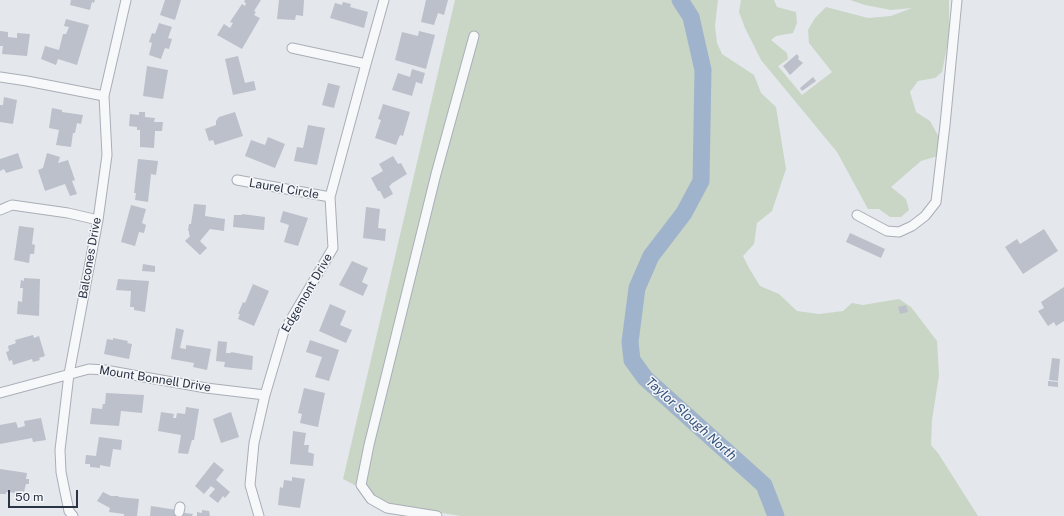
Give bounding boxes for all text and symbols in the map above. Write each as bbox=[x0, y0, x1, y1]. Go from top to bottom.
street label: Laurel Circle bbox=[248, 176, 320, 202]
street label: Balcones Drive bbox=[76, 216, 104, 300]
street label: Edgemont Drive bbox=[279, 251, 335, 335]
street label: Mount Bonnell Drive bbox=[98, 363, 212, 395]
water label: Taylor Slough North bbox=[642, 374, 740, 464]
scale bar bbox=[10, 482, 80, 508]
text: 50 m bbox=[15, 490, 43, 504]

